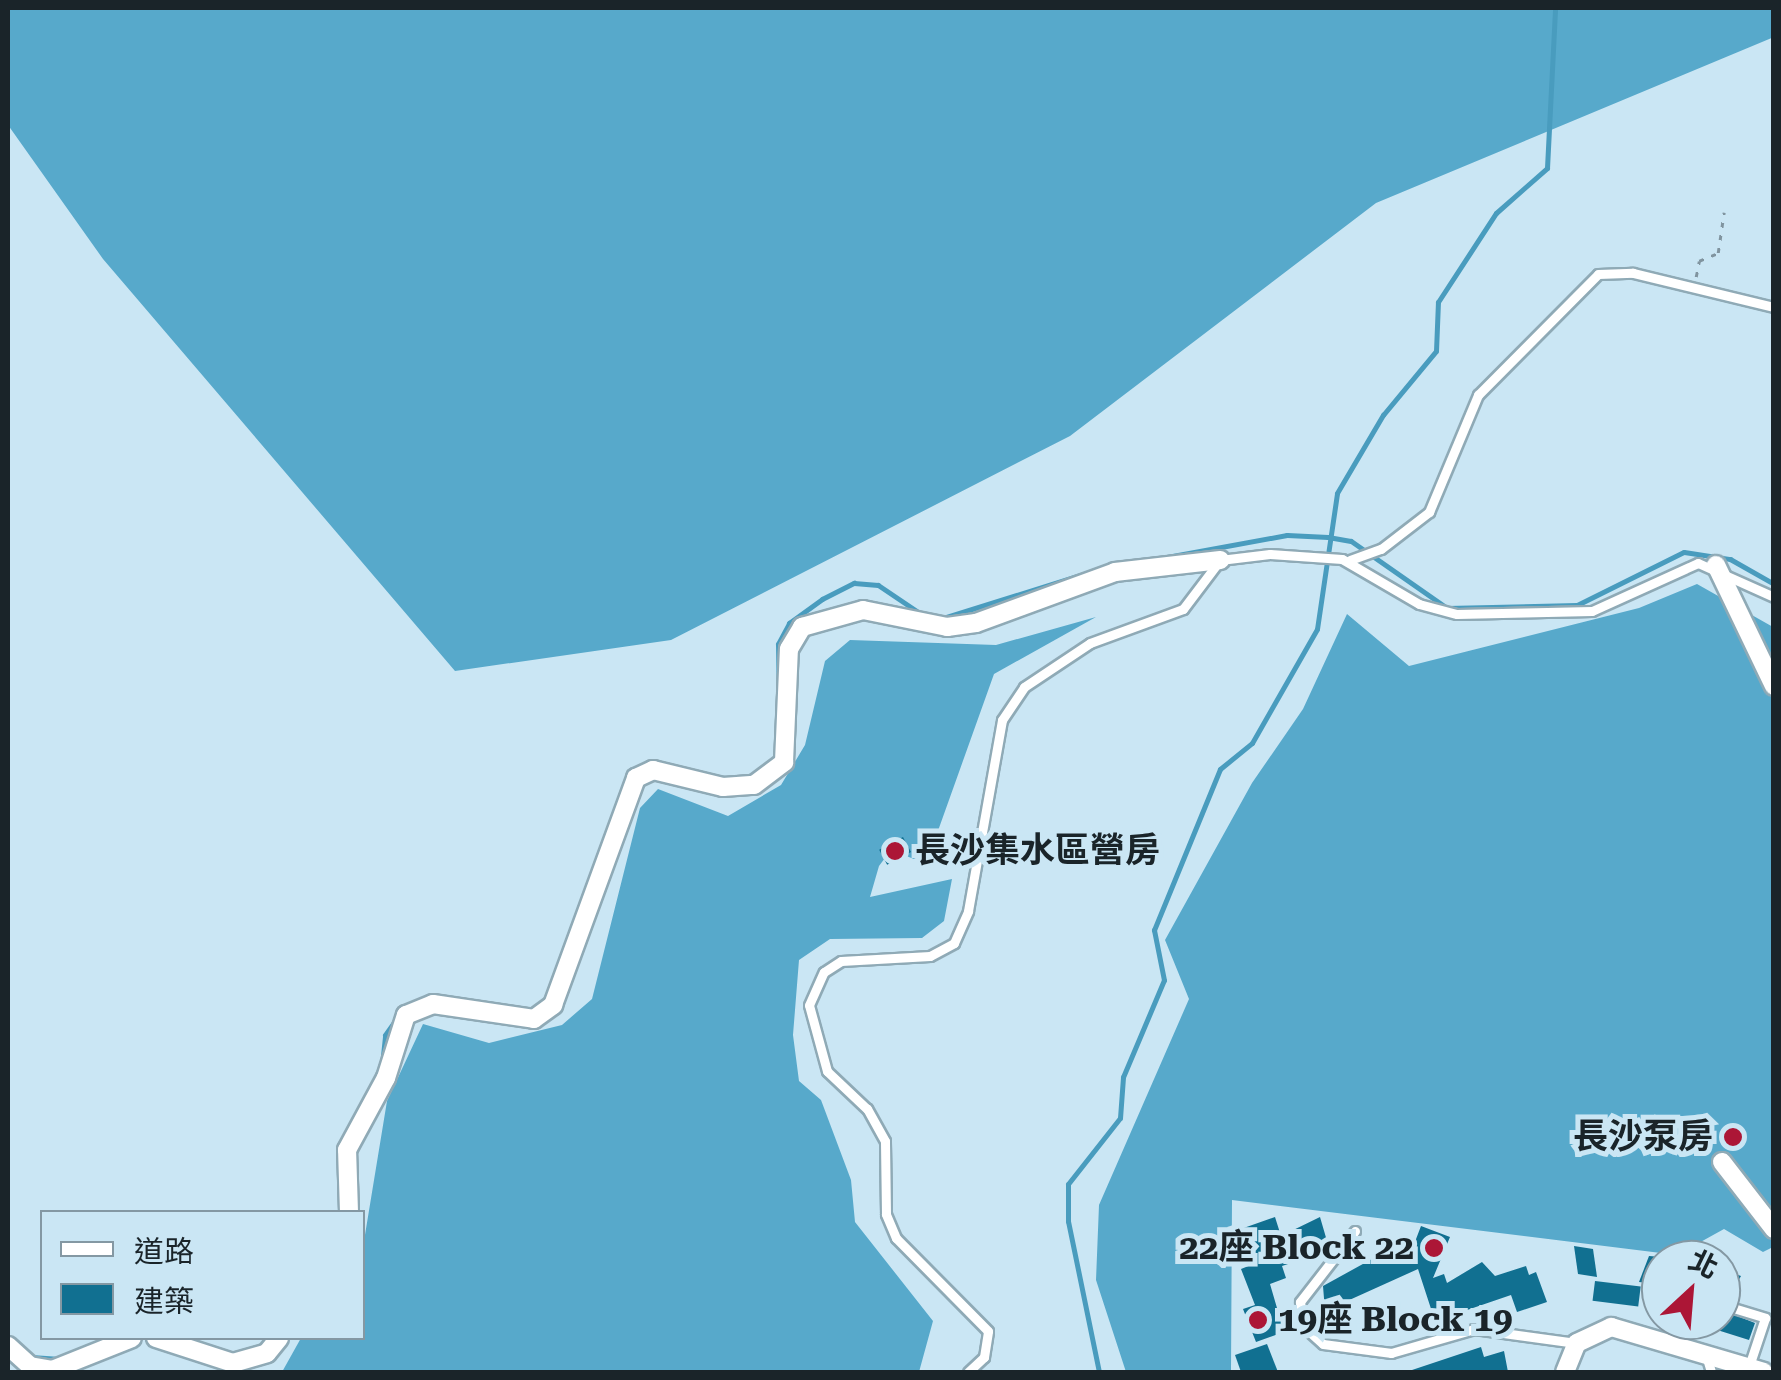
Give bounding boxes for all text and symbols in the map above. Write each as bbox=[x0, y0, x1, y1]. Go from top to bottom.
place label: 長沙集水區營房 bbox=[915, 830, 1160, 872]
marker: 長沙集水區營房 bbox=[884, 840, 906, 862]
place label: 長沙泵房 bbox=[1573, 1116, 1713, 1158]
marker: 長沙泵房 bbox=[1722, 1126, 1744, 1148]
legend bbox=[40, 1210, 365, 1340]
place label: 22座 Block 22 bbox=[1179, 1227, 1414, 1269]
text: 道路 bbox=[134, 1234, 194, 1269]
marker: 22座 Block 22 bbox=[1423, 1237, 1445, 1259]
north arrow bbox=[1641, 1240, 1741, 1340]
text: 北 bbox=[1684, 1243, 1723, 1285]
text: 建築 bbox=[134, 1284, 194, 1319]
place label: 19座 Block 19 bbox=[1278, 1299, 1513, 1341]
marker: 19座 Block 19 bbox=[1247, 1309, 1269, 1331]

